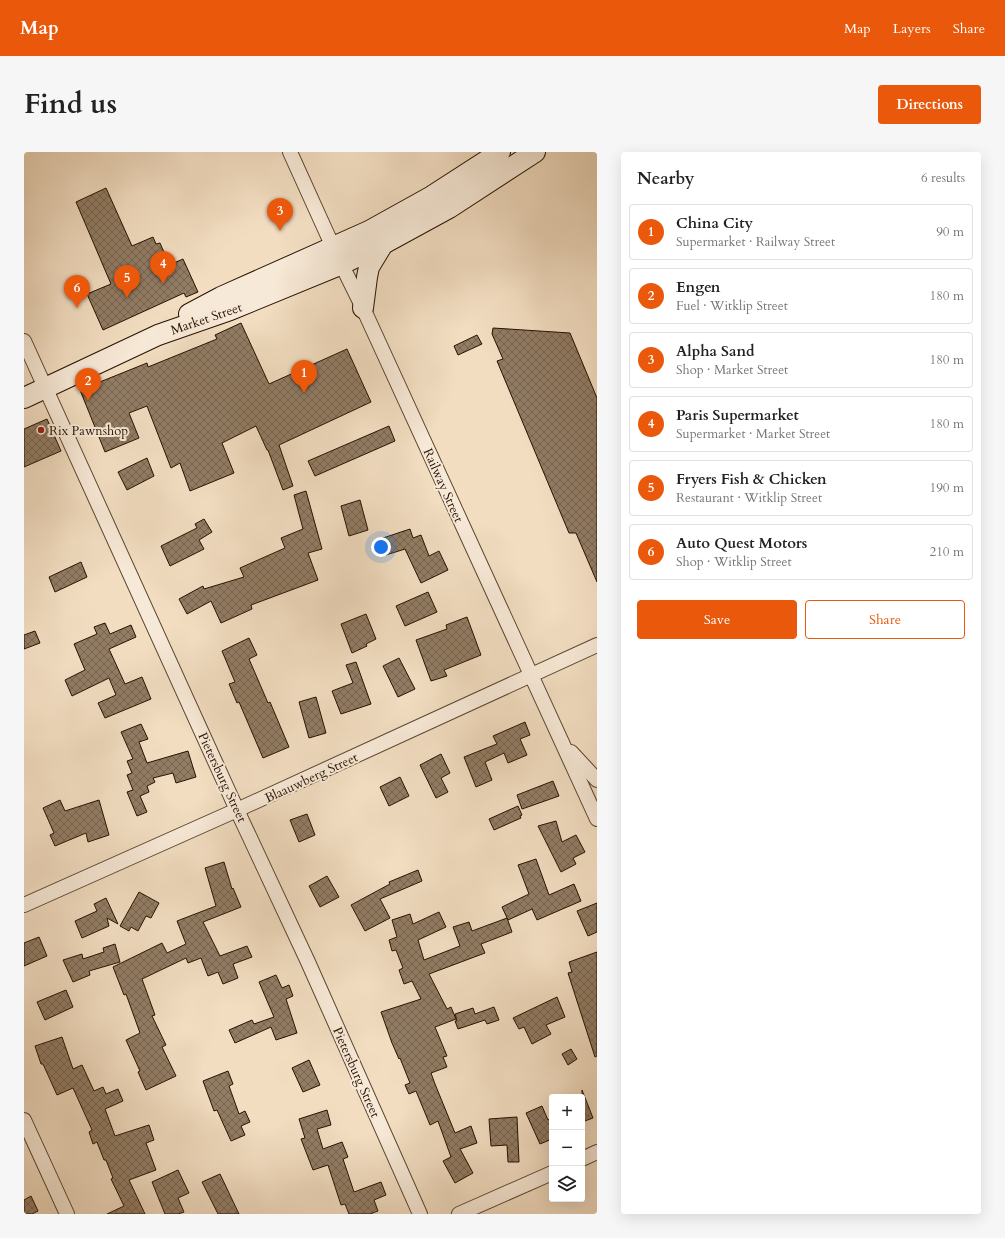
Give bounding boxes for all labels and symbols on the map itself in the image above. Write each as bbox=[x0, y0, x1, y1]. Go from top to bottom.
pin: 3 bbox=[267, 198, 293, 231]
pin: 4 bbox=[150, 251, 176, 284]
pin: 5 bbox=[114, 265, 140, 298]
pin: 6 bbox=[64, 275, 90, 308]
street label: Market Street bbox=[168, 298, 244, 340]
pin: 1 bbox=[291, 360, 317, 393]
pin: 2 bbox=[75, 368, 101, 401]
place label: Rix Pawnshop bbox=[49, 422, 128, 440]
marker: Rix Pawnshop bbox=[36, 425, 46, 435]
street label: Railway Street bbox=[419, 446, 467, 525]
your location bbox=[371, 537, 391, 557]
street label: Pietersburg Street bbox=[193, 730, 251, 825]
street label: Blaauwberg Street bbox=[262, 748, 361, 807]
street label: Pietersburg Street bbox=[328, 1024, 384, 1120]

